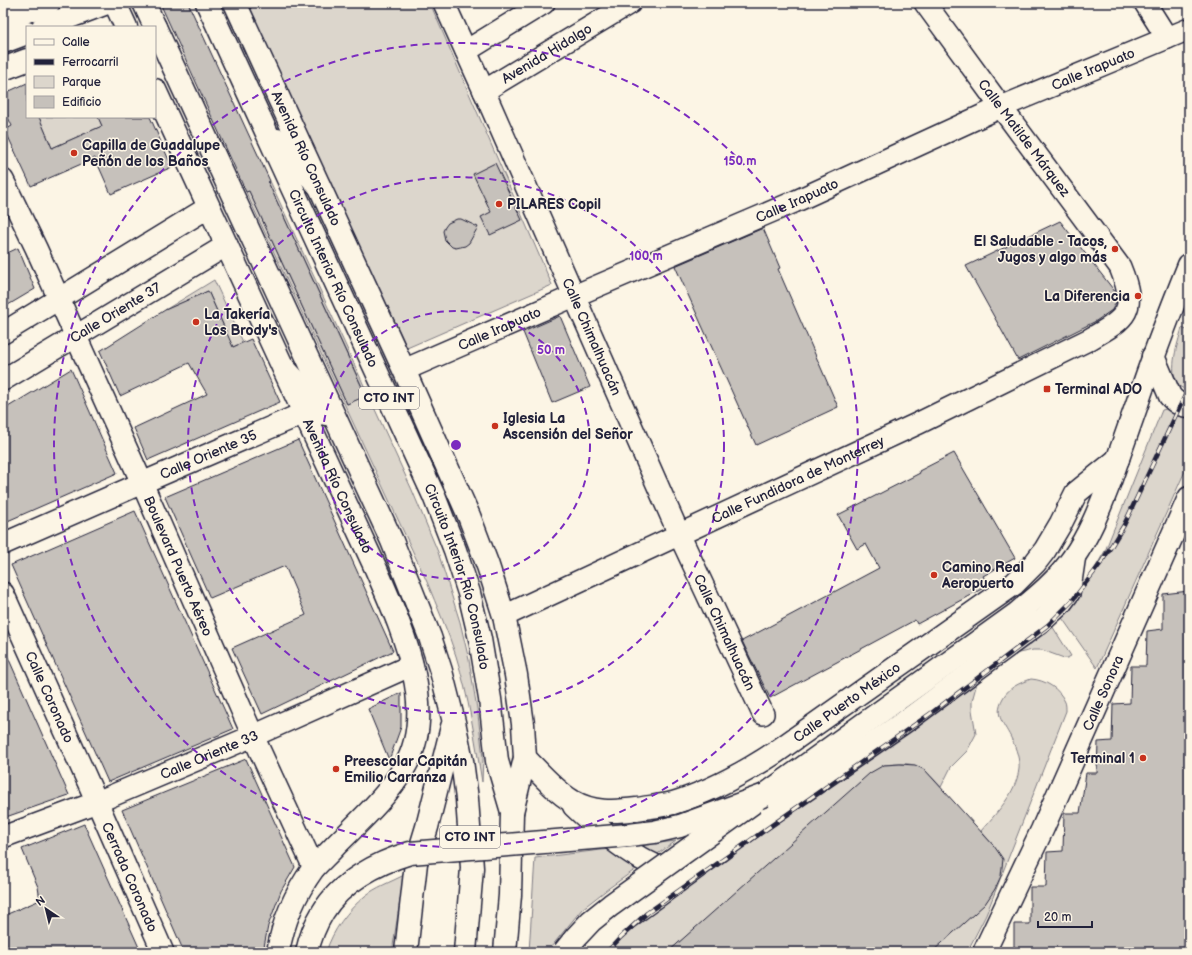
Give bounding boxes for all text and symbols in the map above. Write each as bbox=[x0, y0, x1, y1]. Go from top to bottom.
street label: Avenida Hidalgo bbox=[498, 20, 595, 87]
legend bbox=[26, 26, 156, 118]
text: Calle bbox=[62, 35, 90, 50]
street label: Calle Irapuato bbox=[1049, 44, 1137, 94]
text: Ferrocarril bbox=[62, 55, 118, 70]
text: Parque bbox=[62, 75, 101, 90]
street label: Calle Matilde Márquez bbox=[974, 76, 1074, 200]
street label: Avenida Río Consulado bbox=[268, 88, 345, 228]
text: Edificio bbox=[62, 95, 102, 110]
place label: Capilla de Guadalupe Peñón de los Baños bbox=[82, 137, 220, 170]
marker: Capilla de Guadalupe Peñón de los Baños bbox=[69, 148, 79, 158]
text: 150 m bbox=[724, 154, 756, 169]
street label: Calle Irapuato bbox=[753, 174, 841, 226]
street label: Circuito Interior Río Consulado bbox=[285, 186, 382, 370]
place label: PILARES Copil bbox=[507, 196, 601, 213]
marker: PILARES Copil bbox=[494, 199, 504, 209]
place label: El Saludable - Tacos, Jugos y algo más bbox=[974, 233, 1107, 266]
marker: El Saludable - Tacos, Jugos y algo más bbox=[1110, 244, 1120, 254]
text: 100 m bbox=[629, 249, 663, 264]
street label: Calle Chimalhuacán bbox=[559, 275, 625, 398]
street label: Calle Oriente 37 bbox=[67, 278, 164, 346]
place label: La Diferencia bbox=[1044, 288, 1130, 305]
marker: La Diferencia bbox=[1133, 291, 1143, 301]
street label: Calle Irapuato bbox=[455, 303, 544, 354]
place label: La Takería Los Brody's bbox=[204, 306, 278, 339]
marker: La Takería Los Brody's bbox=[191, 317, 201, 327]
text: 50 m bbox=[537, 343, 565, 358]
place label: Terminal ADO bbox=[1055, 381, 1142, 398]
marker: Terminal ADO bbox=[1042, 384, 1052, 394]
road number: CTO INT bbox=[359, 387, 419, 409]
place label: Iglesia La Ascensión del Señor bbox=[502, 410, 633, 443]
street label: Avenida Río Consulado bbox=[299, 416, 376, 556]
marker: Iglesia La Ascensión del Señor bbox=[490, 421, 500, 431]
street label: Calle Oriente 35 bbox=[157, 426, 259, 483]
street label: Calle Fundidora de Monterrey bbox=[709, 432, 887, 527]
centre of rings bbox=[449, 438, 463, 452]
street label: Circuito Interior Río Consulado bbox=[421, 481, 493, 671]
street label: Boulevard Puerto Aéreo bbox=[140, 493, 217, 639]
place label: Camino Real Aeropuerto bbox=[941, 559, 1024, 592]
marker: Camino Real Aeropuerto bbox=[929, 570, 939, 580]
street label: Calle Chimalhuacán bbox=[690, 571, 759, 693]
street label: Calle Coronado bbox=[22, 649, 78, 745]
street label: Calle Sonora bbox=[1079, 652, 1127, 733]
street label: Calle Puerto México bbox=[790, 658, 904, 746]
street label: Calle Oriente 33 bbox=[158, 726, 261, 783]
place label: Terminal 1 bbox=[1071, 750, 1135, 767]
place label: Preescolar Capitán Emilio Carranza bbox=[344, 753, 467, 786]
marker: Terminal 1 bbox=[1138, 753, 1148, 763]
marker: Preescolar Capitán Emilio Carranza bbox=[331, 764, 341, 774]
street label: Cerrada Coronado bbox=[98, 819, 162, 935]
road number: CTO INT bbox=[440, 826, 500, 848]
north arrow bbox=[26, 889, 66, 929]
text: N bbox=[33, 894, 48, 909]
scale bar bbox=[1038, 903, 1092, 929]
text: 20 m bbox=[1044, 910, 1071, 925]

